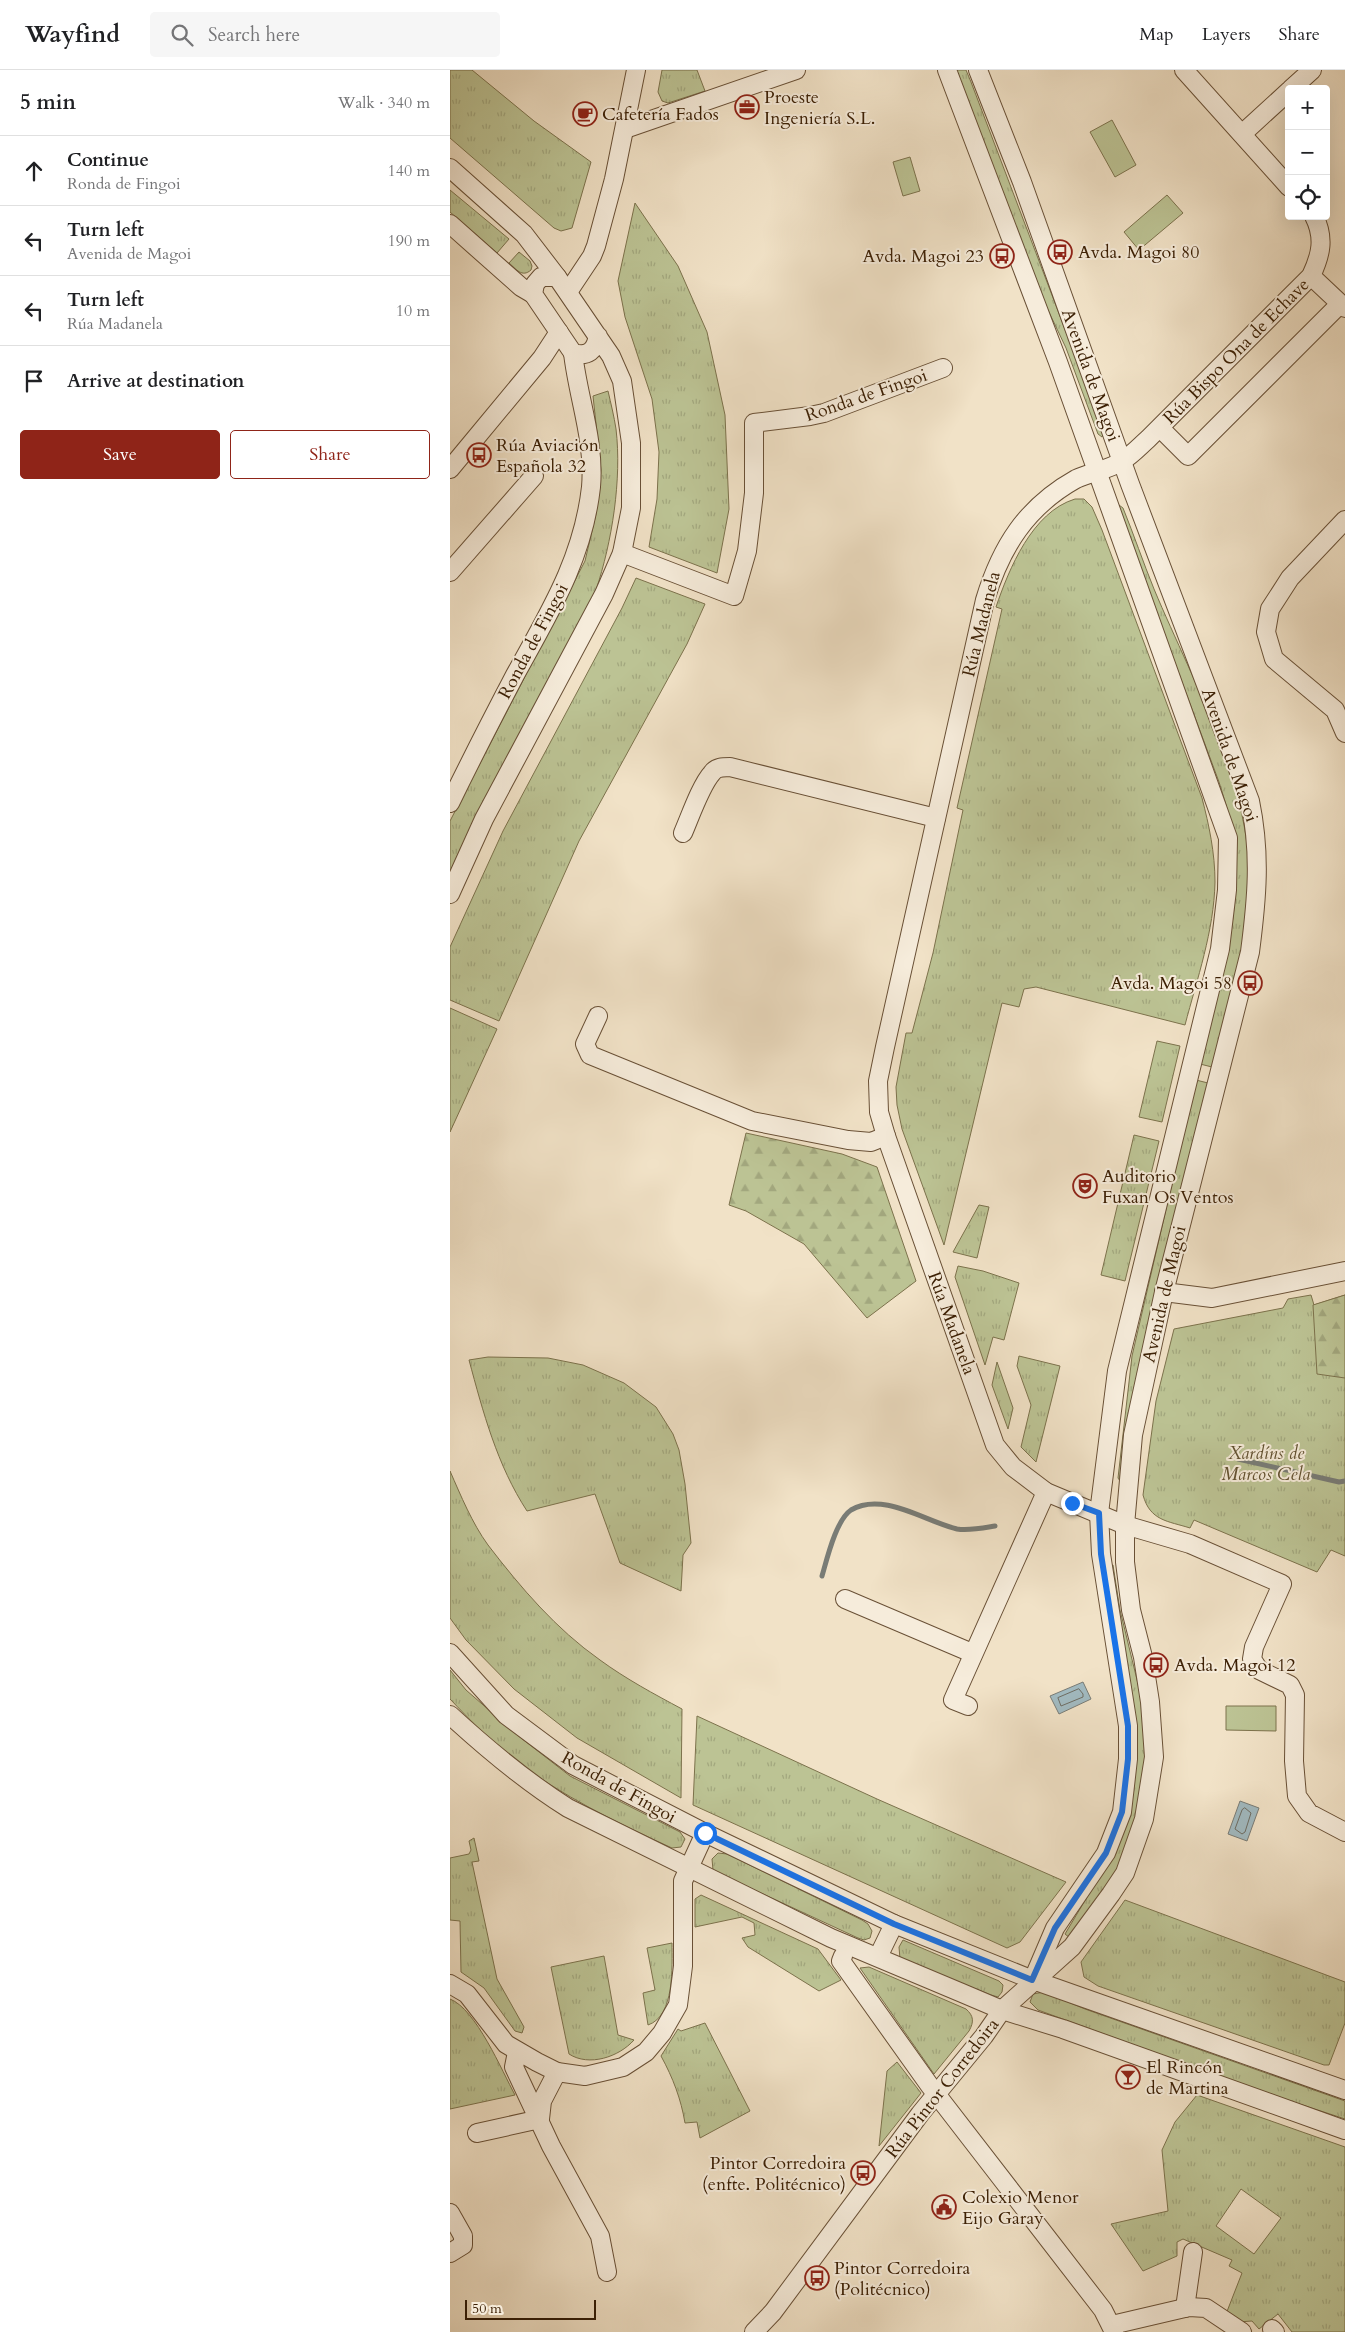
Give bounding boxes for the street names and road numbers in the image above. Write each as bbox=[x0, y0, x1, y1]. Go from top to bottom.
street label: Rúa Bispo Ona de Echave bbox=[1158, 273, 1315, 430]
street label: Avenida de Magoi bbox=[1055, 305, 1126, 445]
street label: Ronda de Fingoi bbox=[802, 363, 931, 428]
street label: Rúa Madanela bbox=[956, 569, 1007, 679]
street label: Ronda de Fingoi bbox=[492, 579, 574, 703]
street label: Avenida de Magoi bbox=[1195, 685, 1264, 825]
street label: Avenida de Magoi bbox=[1137, 1223, 1192, 1365]
street label: Rúa Madanela bbox=[921, 1268, 982, 1378]
street label: Ronda de Fingoi bbox=[557, 1746, 681, 1829]
street label: Rúa Pintor Corredoira bbox=[880, 2013, 1005, 2163]

